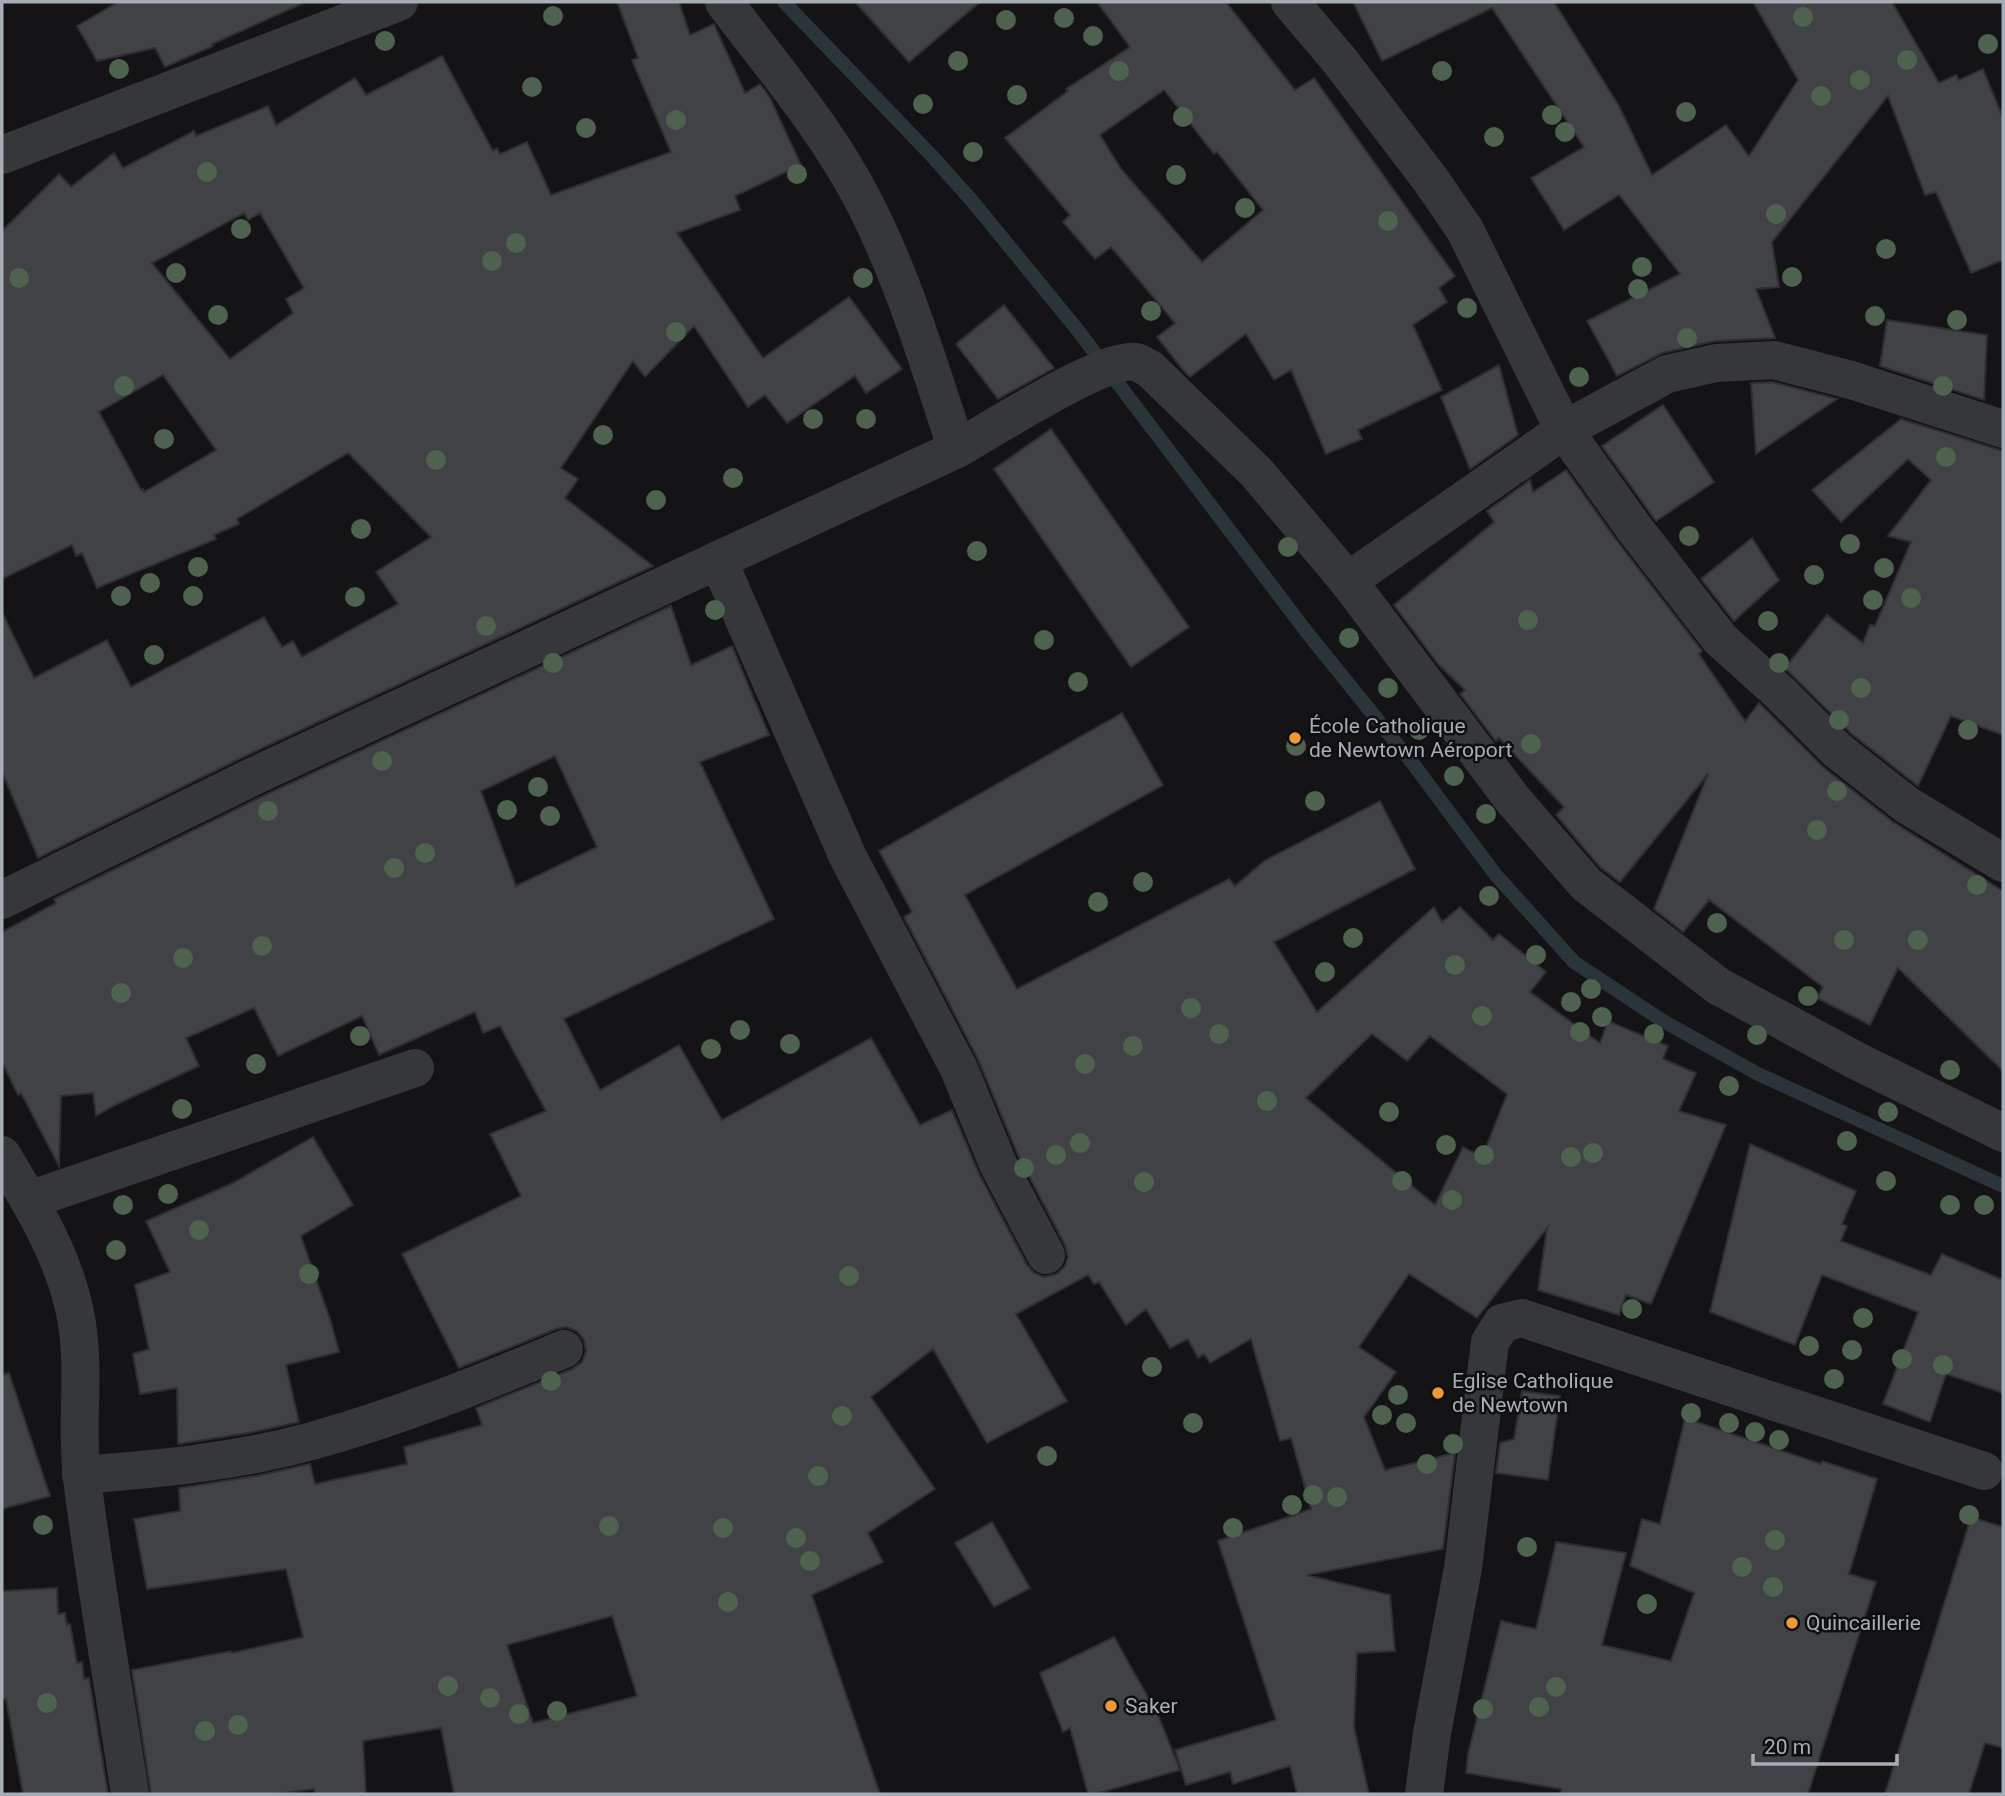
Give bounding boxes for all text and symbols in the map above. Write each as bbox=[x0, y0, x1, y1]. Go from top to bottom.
place label: École Catholique de Newtown Aéroport bbox=[1309, 714, 1512, 762]
marker: École Catholique de Newtown Aéroport bbox=[1287, 730, 1303, 746]
place label: Eglise Catholique de Newtown bbox=[1452, 1369, 1613, 1417]
marker: Eglise Catholique de Newtown bbox=[1430, 1385, 1446, 1401]
place label: Quincaillerie bbox=[1806, 1611, 1921, 1635]
marker: Quincaillerie bbox=[1784, 1615, 1800, 1631]
place label: Saker bbox=[1125, 1694, 1178, 1718]
marker: Saker bbox=[1103, 1698, 1119, 1714]
scale bar bbox=[1753, 1722, 1896, 1766]
text: 20 m bbox=[1764, 1735, 1811, 1759]

